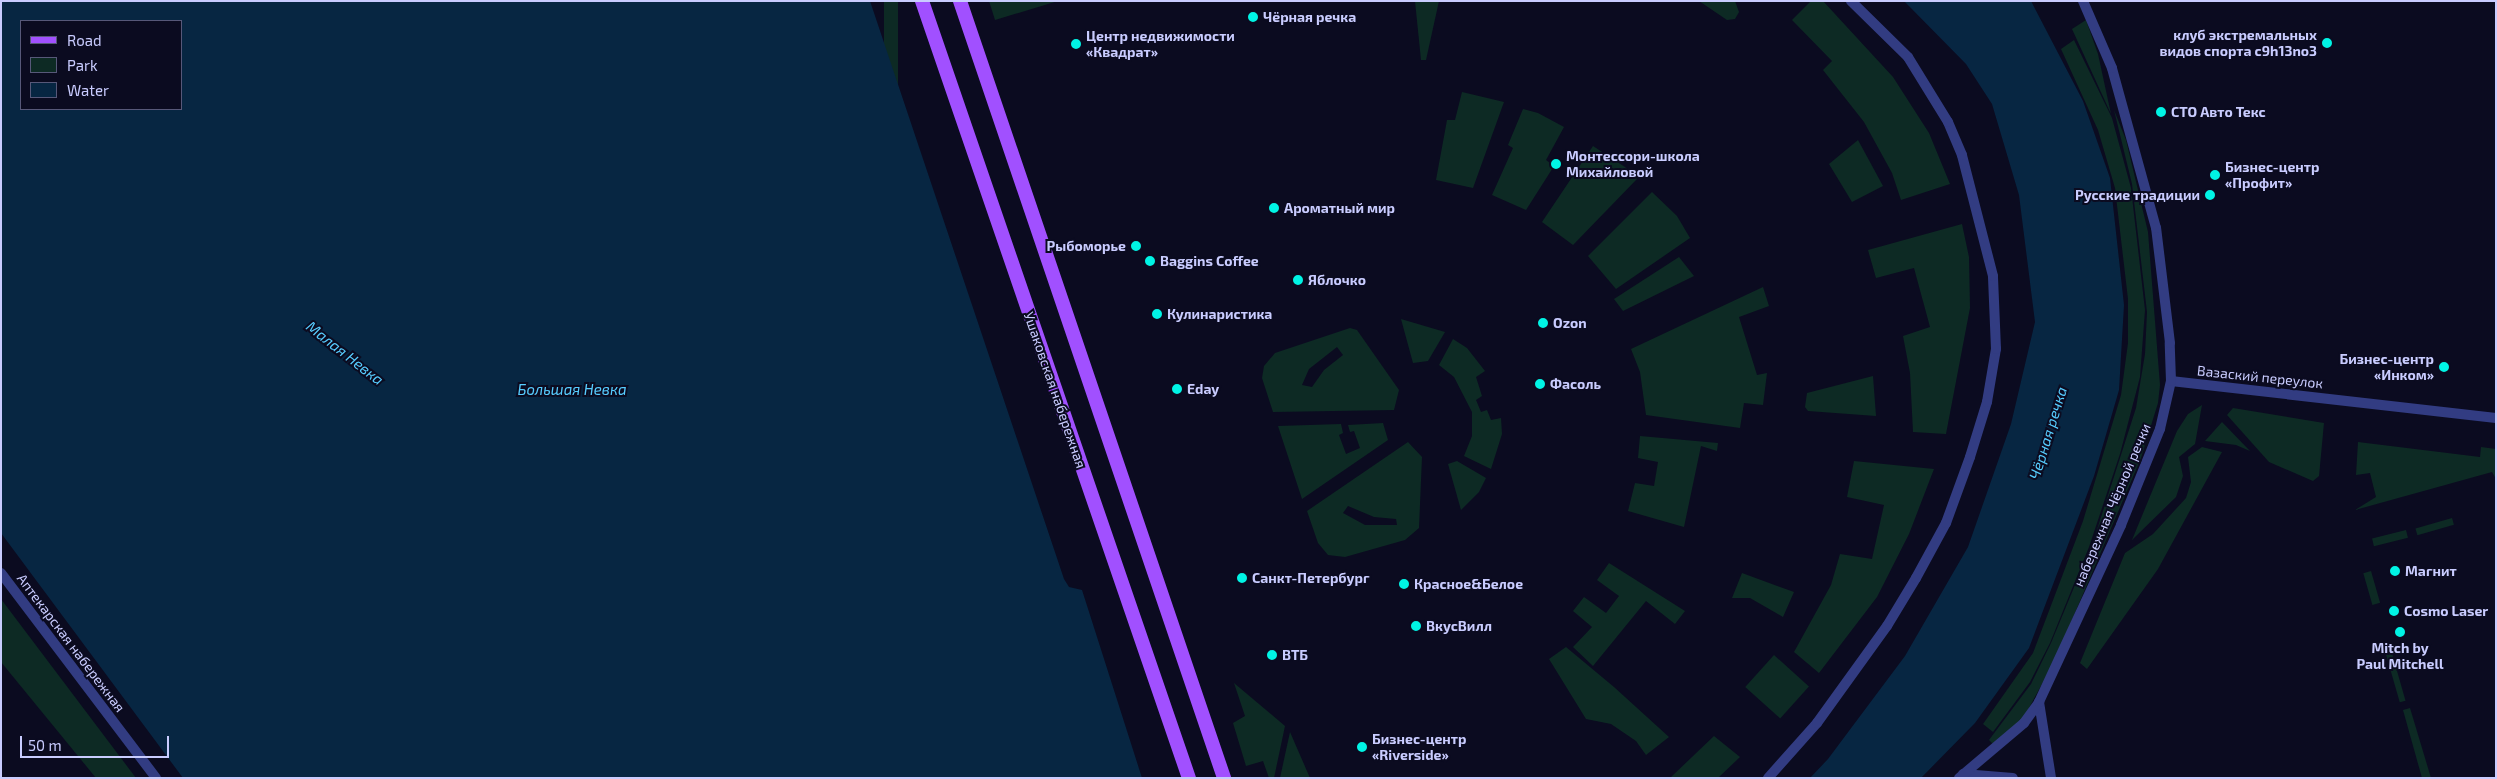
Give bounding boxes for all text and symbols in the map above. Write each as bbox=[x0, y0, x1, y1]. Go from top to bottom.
place label: Чёрная речка bbox=[1263, 9, 1356, 25]
marker: Чёрная речка bbox=[1247, 11, 1259, 23]
legend bbox=[20, 20, 182, 110]
place label: клуб экстремальных видов спорта c9h13no3 bbox=[2159, 27, 2317, 59]
place label: Центр недвижимости «Квадрат» bbox=[1086, 28, 1235, 60]
text: Road bbox=[67, 31, 102, 49]
marker: клуб экстремальных видов спорта c9h13no3 bbox=[2321, 37, 2333, 49]
marker: Центр недвижимости «Квадрат» bbox=[1070, 38, 1082, 50]
text: Park bbox=[67, 56, 98, 74]
text: Water bbox=[67, 81, 109, 99]
place label: СТО Авто Текс bbox=[2171, 104, 2266, 120]
marker: СТО Авто Текс bbox=[2155, 106, 2167, 118]
place label: Монтессори-школа Михайловой bbox=[1566, 148, 1700, 180]
marker: Монтессори-школа Михайловой bbox=[1550, 158, 1562, 170]
place label: Бизнес-центр «Профит» bbox=[2225, 159, 2319, 192]
marker: Бизнес-центр «Профит» bbox=[2209, 169, 2221, 181]
place label: Русские традиции bbox=[2075, 187, 2200, 203]
marker: Русские традиции bbox=[2204, 189, 2216, 201]
place label: Ароматный мир bbox=[1284, 200, 1395, 216]
marker: Ароматный мир bbox=[1268, 202, 1280, 214]
place label: Рыбоморье bbox=[1047, 238, 1126, 254]
marker: Рыбоморье bbox=[1130, 240, 1142, 252]
place label: Baggins Coffee bbox=[1160, 253, 1259, 269]
marker: Baggins Coffee bbox=[1144, 255, 1156, 267]
place label: Яблочко bbox=[1308, 272, 1366, 288]
marker: Яблочко bbox=[1292, 274, 1304, 286]
place label: Кулинаристика bbox=[1167, 306, 1272, 322]
marker: Кулинаристика bbox=[1151, 308, 1163, 320]
street label: Ушаковская набережная bbox=[1020, 310, 1090, 470]
place label: Ozon bbox=[1553, 315, 1587, 331]
water label: Малая Невка bbox=[303, 317, 387, 389]
marker: Ozon bbox=[1537, 317, 1549, 329]
place label: Бизнес-центр «Инком» bbox=[2340, 351, 2434, 384]
marker: Бизнес-центр «Инком» bbox=[2438, 361, 2450, 373]
street label: Вазаский переулок bbox=[2196, 362, 2324, 392]
place label: Фасоль bbox=[1550, 376, 1601, 392]
marker: Фасоль bbox=[1534, 378, 1546, 390]
water label: Большая Невка bbox=[517, 381, 627, 399]
place label: Eday bbox=[1187, 381, 1219, 397]
marker: Eday bbox=[1171, 383, 1183, 395]
water label: Чёрная речка bbox=[2025, 384, 2071, 482]
street label: набережная Чёрной речки bbox=[2070, 421, 2154, 589]
place label: Магнит bbox=[2405, 563, 2457, 579]
marker: Магнит bbox=[2389, 565, 2401, 577]
street label: Аптекарская набережная bbox=[13, 570, 129, 716]
place label: Санкт-Петербург bbox=[1252, 570, 1369, 586]
marker: Санкт-Петербург bbox=[1236, 572, 1248, 584]
place label: Красное&Белое bbox=[1414, 576, 1523, 592]
marker: Красное&Белое bbox=[1398, 578, 1410, 590]
place label: Cosmo Laser bbox=[2404, 603, 2488, 619]
marker: Cosmo Laser bbox=[2388, 605, 2400, 617]
place label: ВкусВилл bbox=[1426, 618, 1492, 634]
marker: ВкусВилл bbox=[1410, 620, 1422, 632]
marker: Mitch by Paul Mitchell bbox=[2394, 626, 2406, 638]
place label: Mitch by Paul Mitchell bbox=[2356, 640, 2444, 672]
place label: ВТБ bbox=[1282, 647, 1308, 663]
marker: ВТБ bbox=[1266, 649, 1278, 661]
scale bar bbox=[22, 726, 171, 758]
place label: Бизнес-центр «Riverside» bbox=[1372, 731, 1466, 764]
text: 50 m bbox=[28, 736, 62, 754]
marker: Бизнес-центр «Riverside» bbox=[1356, 741, 1368, 753]

